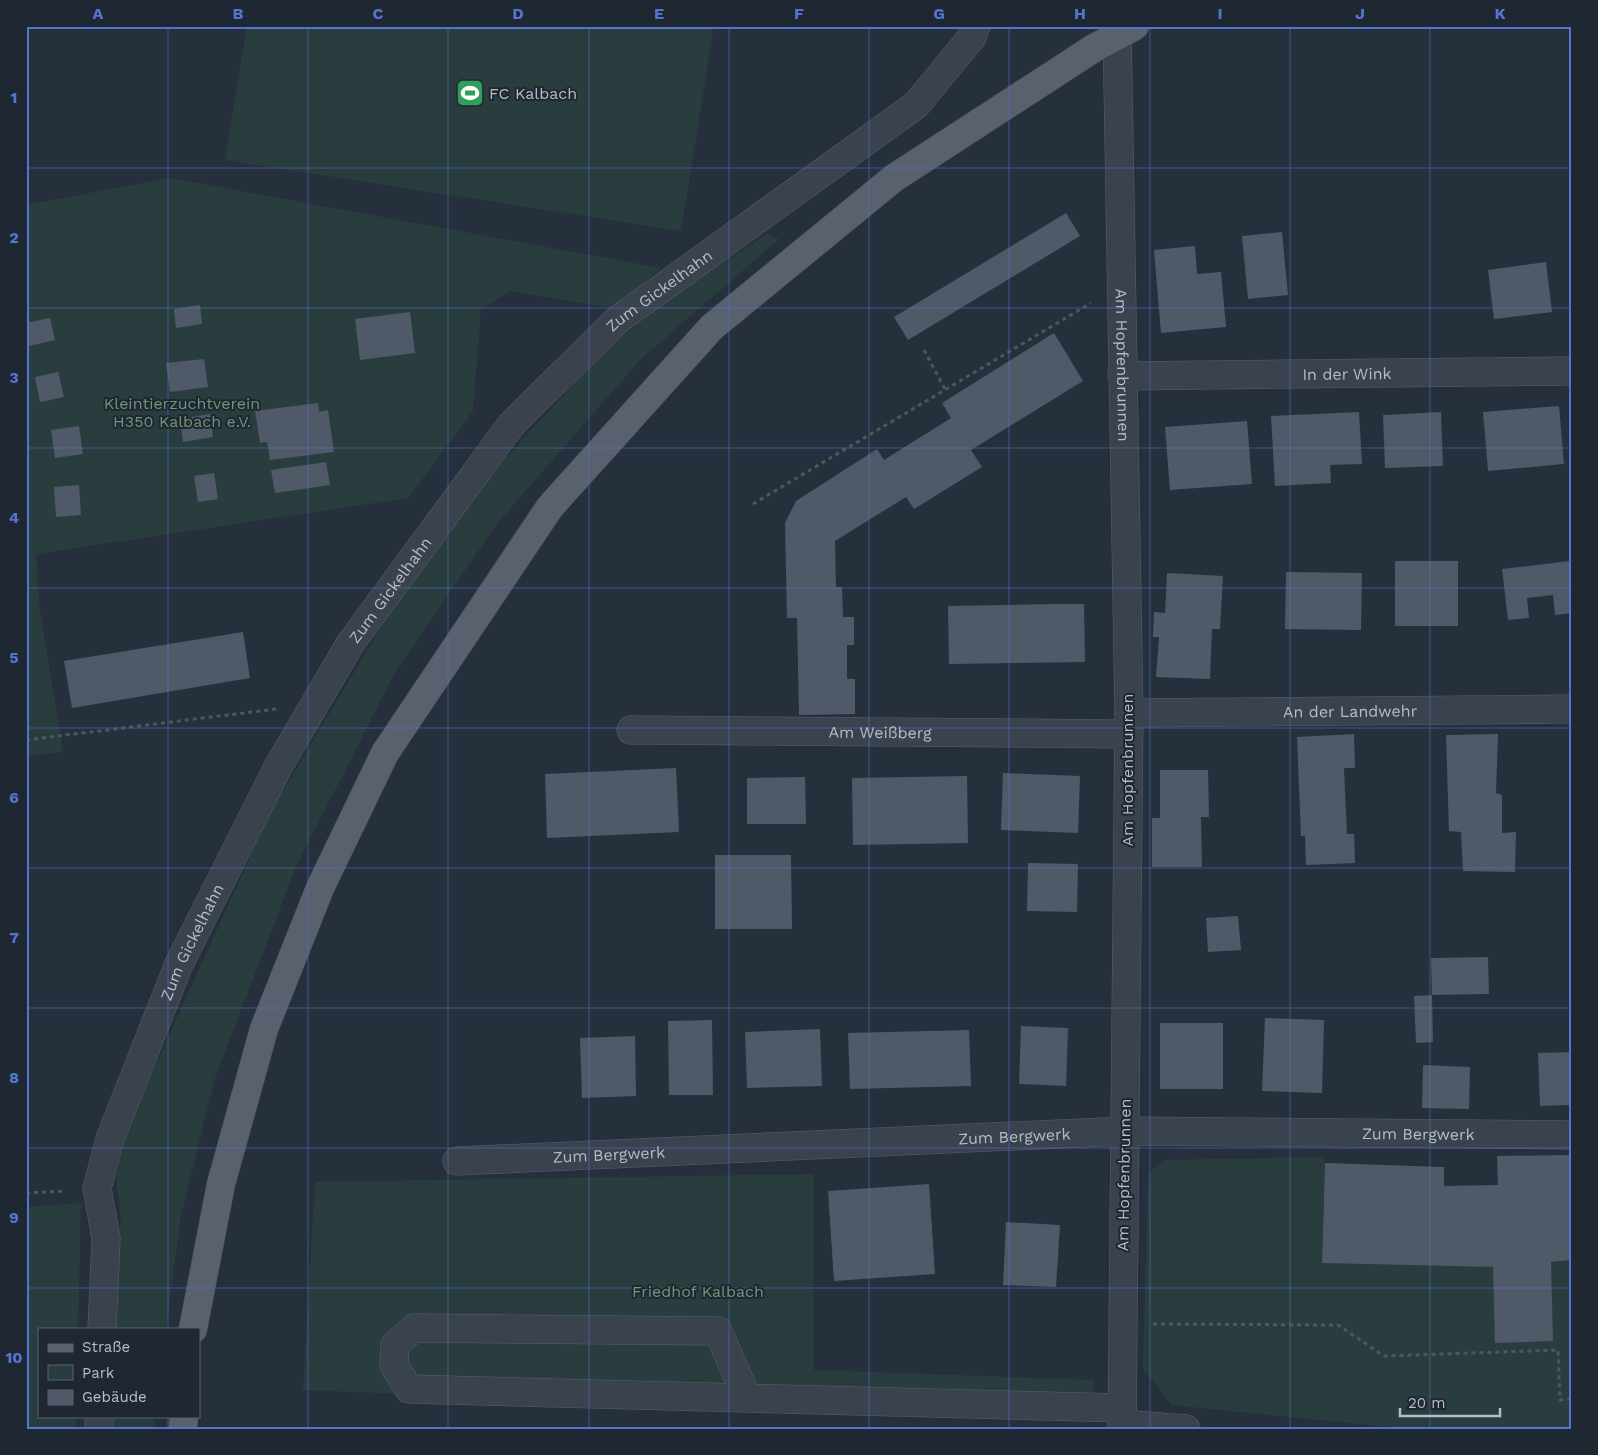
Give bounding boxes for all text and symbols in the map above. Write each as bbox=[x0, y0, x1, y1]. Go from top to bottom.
text: A bbox=[93, 4, 104, 23]
text: B bbox=[233, 4, 244, 23]
text: C bbox=[373, 4, 384, 23]
text: D bbox=[512, 4, 524, 23]
text: E bbox=[654, 4, 664, 23]
text: F bbox=[794, 4, 804, 23]
text: G bbox=[933, 4, 945, 23]
text: H bbox=[1074, 4, 1086, 23]
text: I bbox=[1217, 4, 1223, 23]
text: J bbox=[1355, 4, 1365, 23]
text: K bbox=[1494, 4, 1506, 23]
sports icon: FC Kalbach bbox=[455, 78, 485, 108]
place label: FC Kalbach bbox=[489, 84, 577, 103]
text: 1 bbox=[11, 88, 17, 107]
text: 2 bbox=[9, 228, 19, 247]
street label: Zum Gickelhahn bbox=[602, 245, 716, 335]
street label: Am Hopfenbrunnen bbox=[1112, 288, 1134, 442]
street label: In der Wink bbox=[1302, 364, 1392, 383]
text: 3 bbox=[9, 368, 19, 387]
park label: Kleintierzuchtverein H350 Kalbach e.V. bbox=[104, 394, 260, 431]
text: 4 bbox=[9, 508, 19, 527]
street label: Zum Gickelhahn bbox=[345, 533, 435, 647]
text: 5 bbox=[9, 648, 19, 667]
street label: Am Hopfenbrunnen bbox=[1118, 694, 1137, 846]
street label: An der Landwehr bbox=[1283, 701, 1418, 721]
street label: Am Weißberg bbox=[828, 722, 932, 742]
text: 6 bbox=[9, 788, 19, 807]
street label: Zum Gickelhahn bbox=[156, 880, 227, 1003]
text: 7 bbox=[9, 928, 19, 947]
text: 8 bbox=[9, 1068, 19, 1087]
street label: Am Hopfenbrunnen bbox=[1113, 1098, 1135, 1252]
street label: Zum Bergwerk bbox=[958, 1124, 1071, 1148]
street label: Zum Bergwerk bbox=[1362, 1124, 1475, 1144]
street label: Zum Bergwerk bbox=[552, 1142, 665, 1166]
text: 9 bbox=[9, 1208, 19, 1227]
park label: Friedhof Kalbach bbox=[632, 1282, 764, 1301]
legend bbox=[38, 1328, 200, 1418]
text: Straße bbox=[82, 1338, 130, 1356]
text: 10 bbox=[5, 1348, 23, 1367]
text: Park bbox=[82, 1364, 115, 1382]
scale bar bbox=[1400, 1385, 1500, 1417]
text: Gebäude bbox=[82, 1388, 147, 1406]
text: 20 m bbox=[1408, 1394, 1446, 1412]

